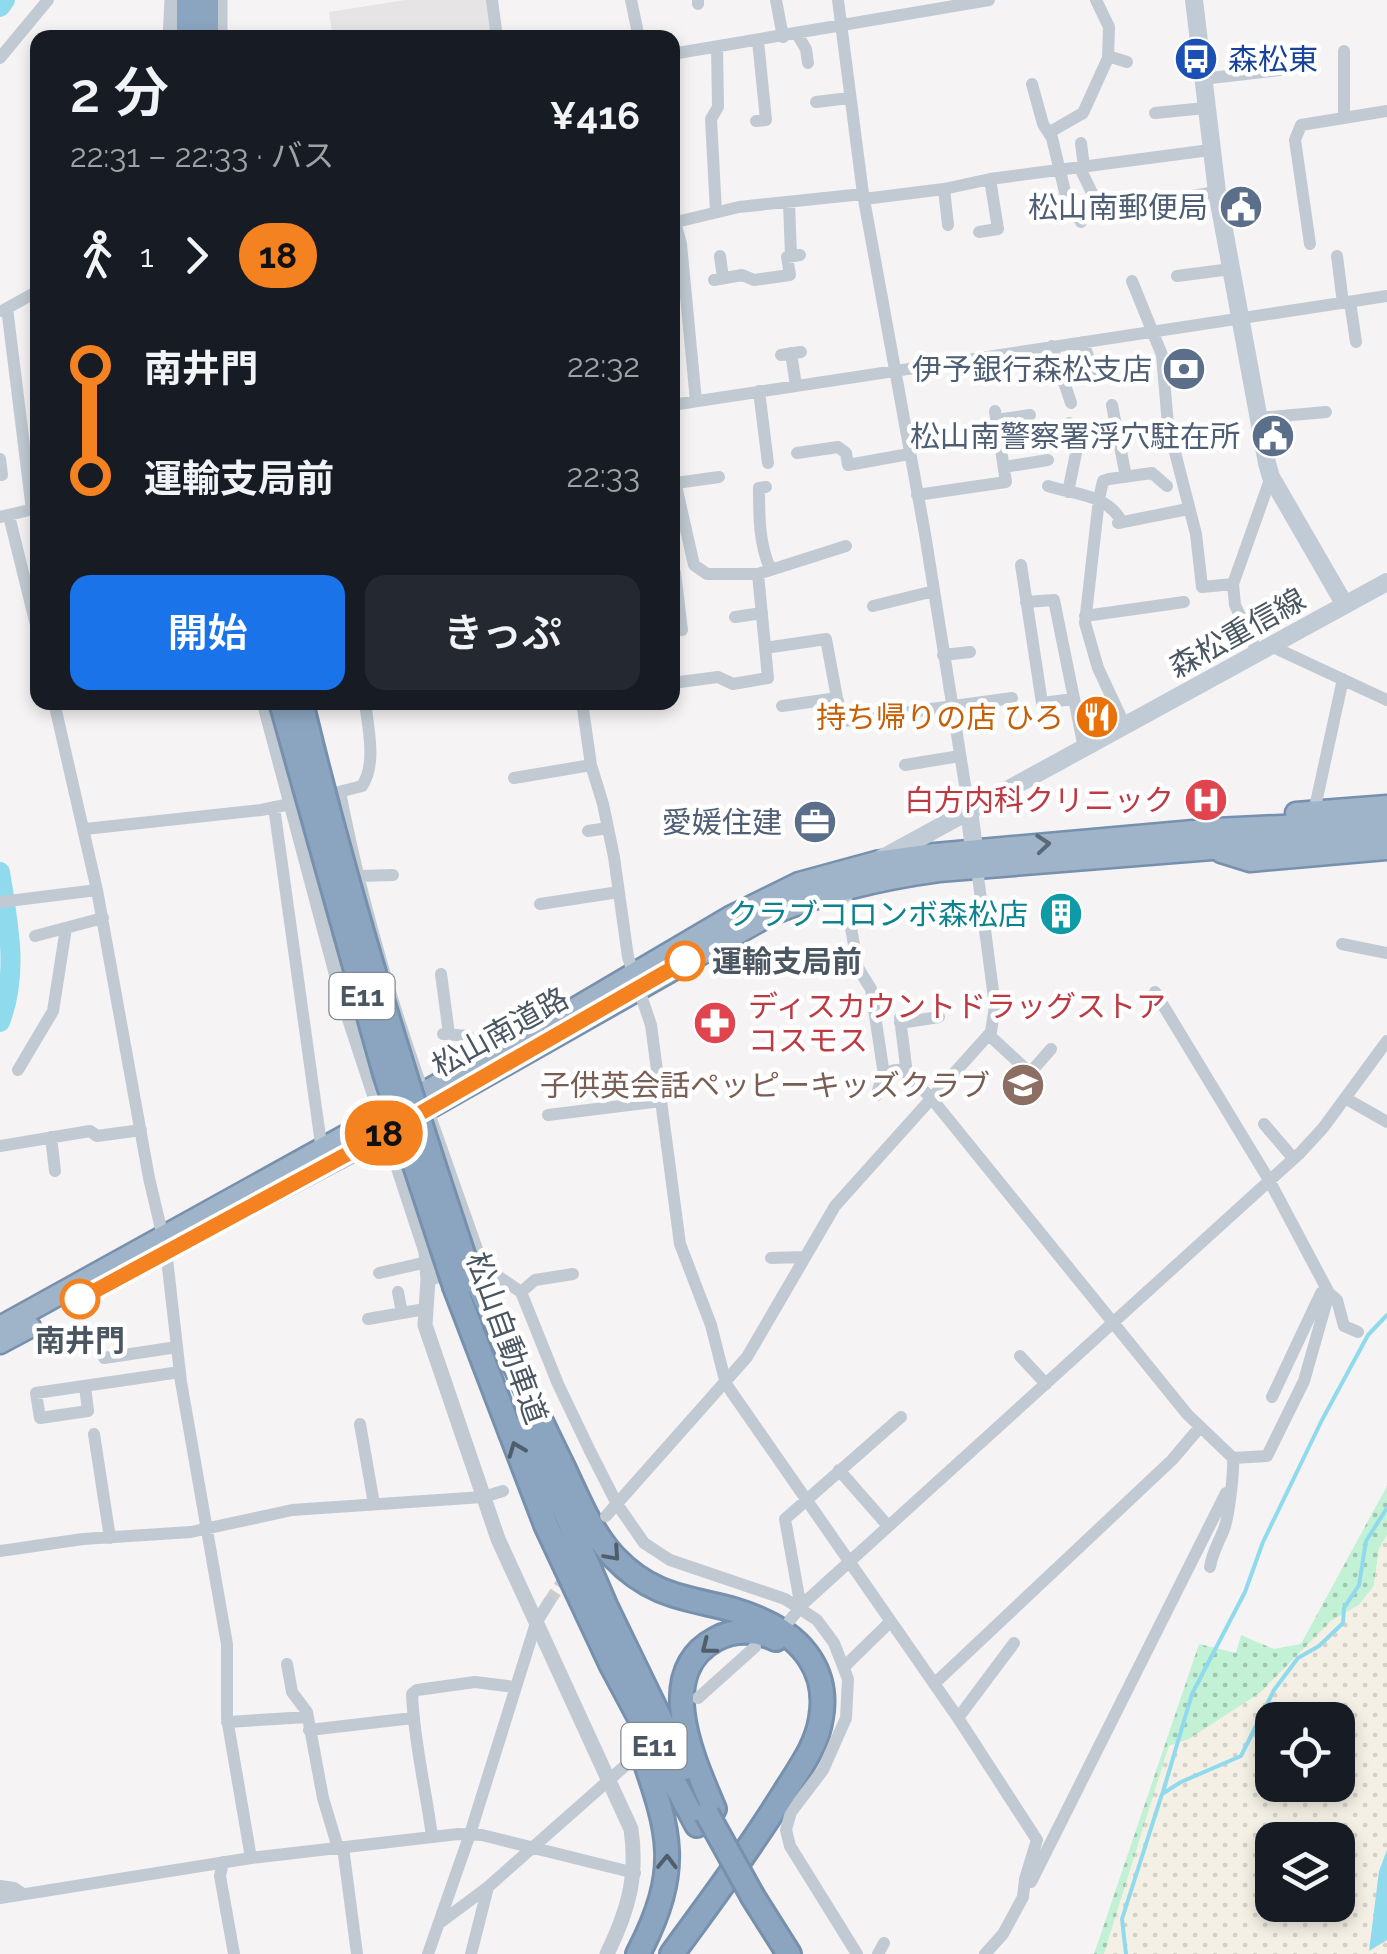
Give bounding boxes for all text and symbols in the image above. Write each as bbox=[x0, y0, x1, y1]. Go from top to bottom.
bus stop icon: 森松東 bbox=[1173, 36, 1219, 82]
place label: 森松東 bbox=[1228, 42, 1318, 77]
text: 2 分 bbox=[70, 60, 169, 125]
text: ¥416 bbox=[549, 93, 640, 138]
text: 22:31 – 22:33 · バス bbox=[70, 137, 335, 174]
public building icon: 松山南郵便局 bbox=[1218, 184, 1264, 230]
place label: 松山南郵便局 bbox=[1028, 190, 1208, 225]
icon: walk bbox=[70, 228, 125, 283]
icon: forward bbox=[169, 228, 224, 283]
text: 18 bbox=[259, 235, 297, 276]
text: 1 bbox=[140, 237, 154, 274]
text: 南井門 bbox=[144, 346, 258, 391]
bank icon: 伊予銀行森松支店 bbox=[1161, 346, 1207, 392]
text: 22:32 bbox=[567, 347, 640, 384]
place label: 伊予銀行森松支店 bbox=[912, 352, 1152, 387]
public building icon: 松山南警察署浮穴駐在所 bbox=[1250, 413, 1296, 459]
place label: 松山南警察署浮穴駐在所 bbox=[910, 419, 1240, 454]
text: 運輸支局前 bbox=[144, 456, 334, 501]
text: 22:33 bbox=[566, 457, 640, 494]
button: 開始 bbox=[70, 575, 345, 690]
button: きっぷ bbox=[365, 575, 640, 690]
street label: 森松重信線 bbox=[1163, 581, 1311, 685]
restaurant icon: 持ち帰りの店 ひろ bbox=[1074, 694, 1120, 740]
place label: 持ち帰りの店 ひろ bbox=[816, 700, 1064, 735]
hospital icon: 白方内科クリニック bbox=[1183, 777, 1229, 823]
place label: 白方内科クリニック bbox=[904, 783, 1174, 818]
office icon: 愛媛住建 bbox=[792, 799, 838, 845]
place label: 愛媛住建 bbox=[662, 805, 782, 840]
one-way arrow bbox=[1035, 834, 1051, 856]
building icon: クラブコロンボ森松店 bbox=[1038, 891, 1084, 937]
place label: クラブコロンボ森松店 bbox=[728, 897, 1028, 932]
marker: 運輸支局前 bbox=[666, 942, 704, 980]
place label: 運輸支局前 bbox=[712, 944, 862, 979]
road number: E11 bbox=[330, 973, 394, 1019]
street label: 松山南道路 bbox=[426, 980, 574, 1084]
place label: ディスカウントドラッグストア コスモス bbox=[748, 989, 1166, 1058]
pharmacy icon: ディスカウントドラッグストア コスモス bbox=[692, 1000, 738, 1046]
school or university icon: 子供英会話ペッピーキッズクラブ bbox=[1000, 1062, 1046, 1108]
place label: 子供英会話ペッピーキッズクラブ bbox=[540, 1068, 990, 1103]
line badge: 18 bbox=[339, 1100, 429, 1166]
text: 18 bbox=[365, 1113, 403, 1154]
street label: 松山自動車道 bbox=[460, 1247, 554, 1429]
marker: 南井門 bbox=[61, 1280, 99, 1318]
place label: 南井門 bbox=[35, 1323, 125, 1358]
one-way arrow bbox=[507, 1442, 527, 1459]
one-way arrow bbox=[601, 1542, 619, 1561]
one-way arrow bbox=[702, 1636, 720, 1653]
map controls bbox=[1255, 1702, 1355, 1922]
button: locate bbox=[1255, 1702, 1355, 1802]
road number: E11 bbox=[622, 1723, 686, 1769]
button: layers bbox=[1255, 1822, 1355, 1922]
one-way arrow bbox=[656, 1854, 678, 1870]

